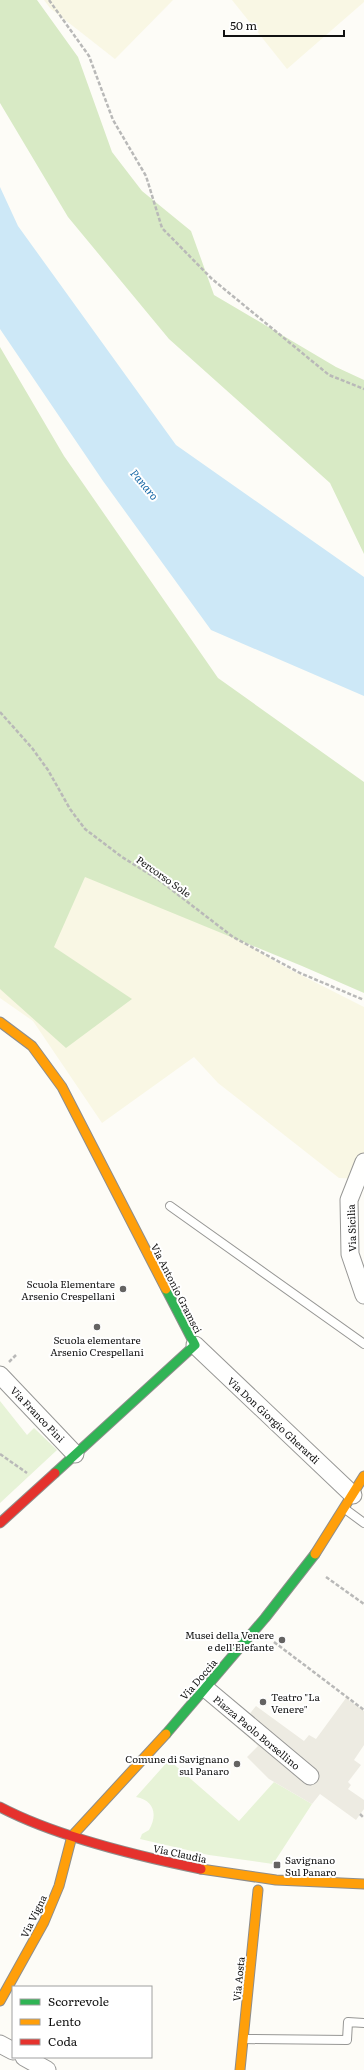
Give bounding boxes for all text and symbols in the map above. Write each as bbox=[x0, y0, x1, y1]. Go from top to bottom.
scale bar bbox=[224, 12, 344, 38]
text: 50 m bbox=[230, 16, 257, 34]
water label: Panaro bbox=[127, 465, 163, 503]
street label: Percorso Sole bbox=[134, 852, 194, 900]
street label: Via Sicilia bbox=[343, 1203, 359, 1252]
street label: Via Antonio Gramsci bbox=[148, 1241, 206, 1336]
place label: Scuola Elementare Arsenio Crespellani bbox=[21, 1276, 116, 1303]
marker: Scuola Elementare Arsenio Crespellani bbox=[118, 1284, 128, 1294]
marker: Scuola elementare Arsenio Crespellani bbox=[92, 1322, 102, 1332]
place label: Scuola elementare Arsenio Crespellani bbox=[50, 1332, 144, 1359]
street label: Via Don Giorgio Gherardi bbox=[225, 1373, 324, 1467]
street label: Via Franco Pini bbox=[7, 1383, 69, 1446]
place label: Musei della Venere e dell'Elefante bbox=[185, 1627, 274, 1654]
marker: Musei della Venere e dell'Elefante bbox=[277, 1635, 287, 1645]
street label: Via Doccia bbox=[176, 1655, 220, 1703]
place label: Teatro "La Venere" bbox=[271, 1689, 321, 1716]
street label: Piazza Paolo Borsellino bbox=[210, 1691, 304, 1773]
marker: Teatro "La Venere" bbox=[258, 1697, 268, 1707]
place label: Comune di Savignano sul Panaro bbox=[125, 1751, 229, 1778]
marker: Comune di Savignano sul Panaro bbox=[232, 1759, 242, 1769]
street label: Via Claudia bbox=[152, 1840, 209, 1866]
place label: Savignano Sul Panaro bbox=[285, 1852, 336, 1879]
marker: Savignano Sul Panaro bbox=[272, 1860, 282, 1870]
street label: Via Vigna bbox=[16, 1891, 50, 1940]
street label: Via Aosta bbox=[228, 1955, 248, 2002]
legend bbox=[12, 1986, 152, 2058]
text: Scorrevole bbox=[48, 1992, 109, 2010]
text: Lento bbox=[48, 2012, 81, 2030]
text: Coda bbox=[48, 2032, 78, 2050]

